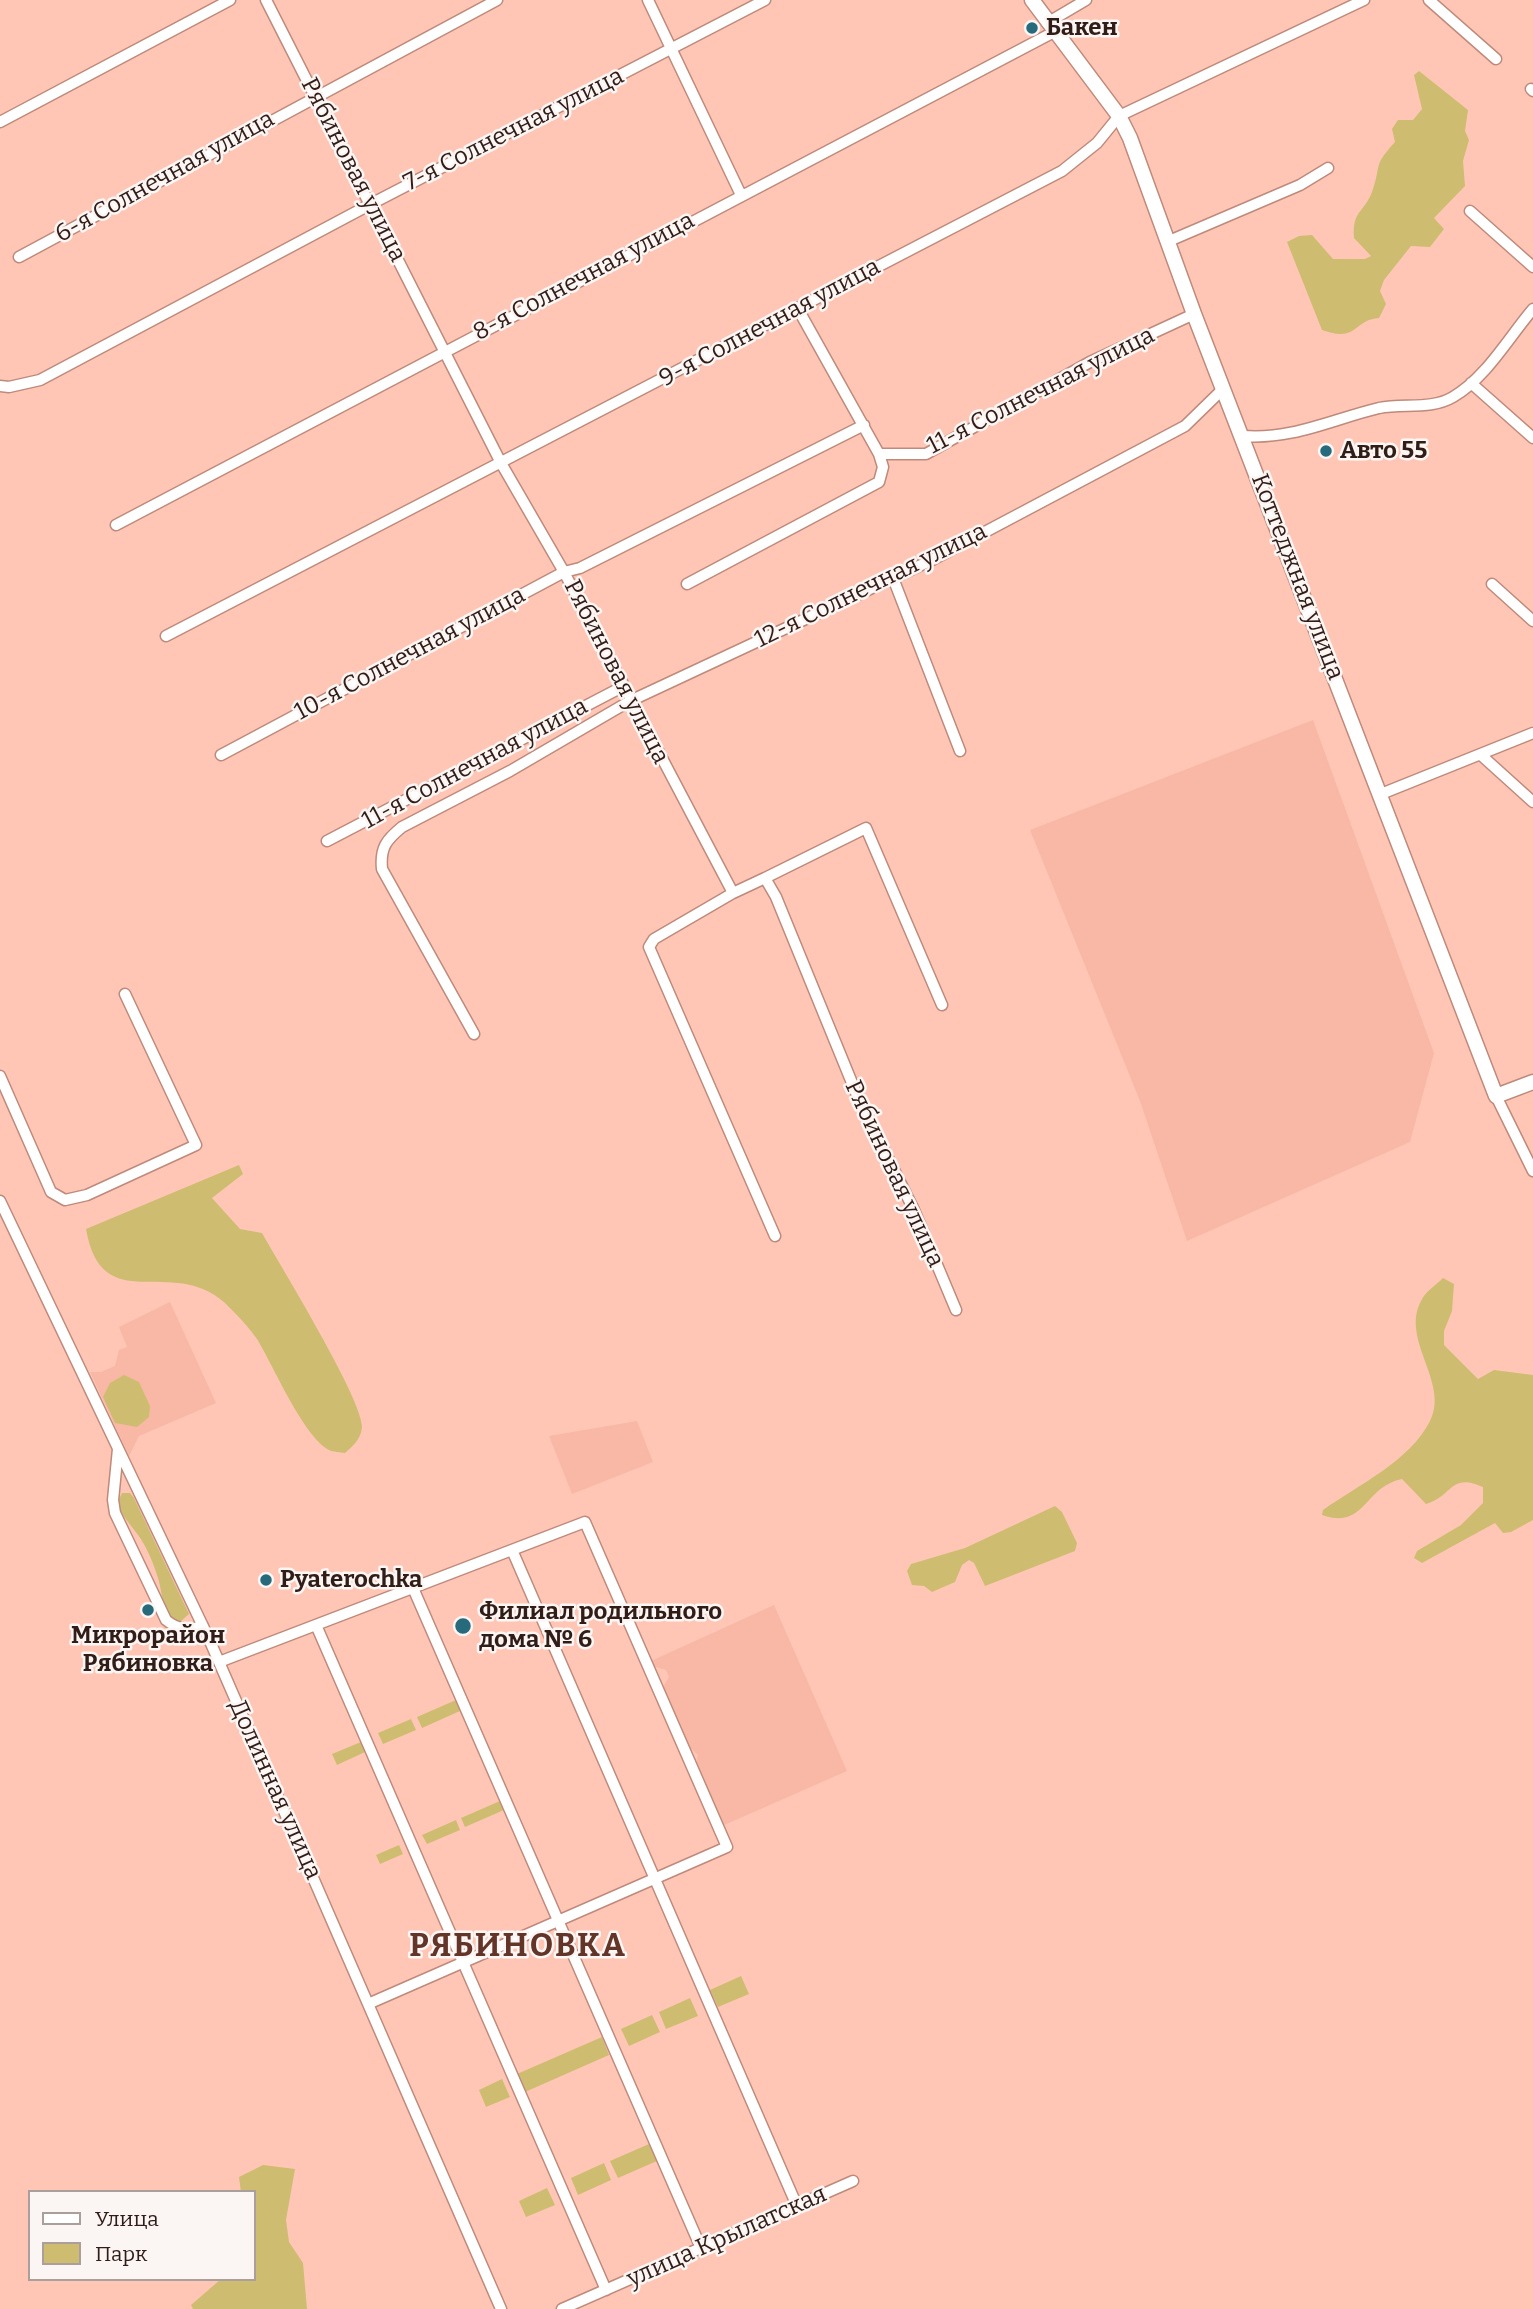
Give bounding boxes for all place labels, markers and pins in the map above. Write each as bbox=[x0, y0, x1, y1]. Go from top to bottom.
place label: Бакен bbox=[1046, 14, 1118, 42]
marker: Бакен bbox=[1024, 20, 1040, 36]
place label: Авто 55 bbox=[1340, 437, 1427, 465]
marker: Авто 55 bbox=[1318, 443, 1334, 459]
place label: Pyaterochka bbox=[280, 1566, 423, 1594]
marker: Pyaterochka bbox=[258, 1572, 274, 1588]
place label: Филиал родильного дома № 6 bbox=[479, 1598, 722, 1654]
marker: Микрорайон Рябиновка bbox=[140, 1602, 156, 1618]
marker: Филиал родильного дома № 6 bbox=[453, 1616, 473, 1636]
place label: Микрорайон Рябиновка bbox=[71, 1622, 225, 1678]

